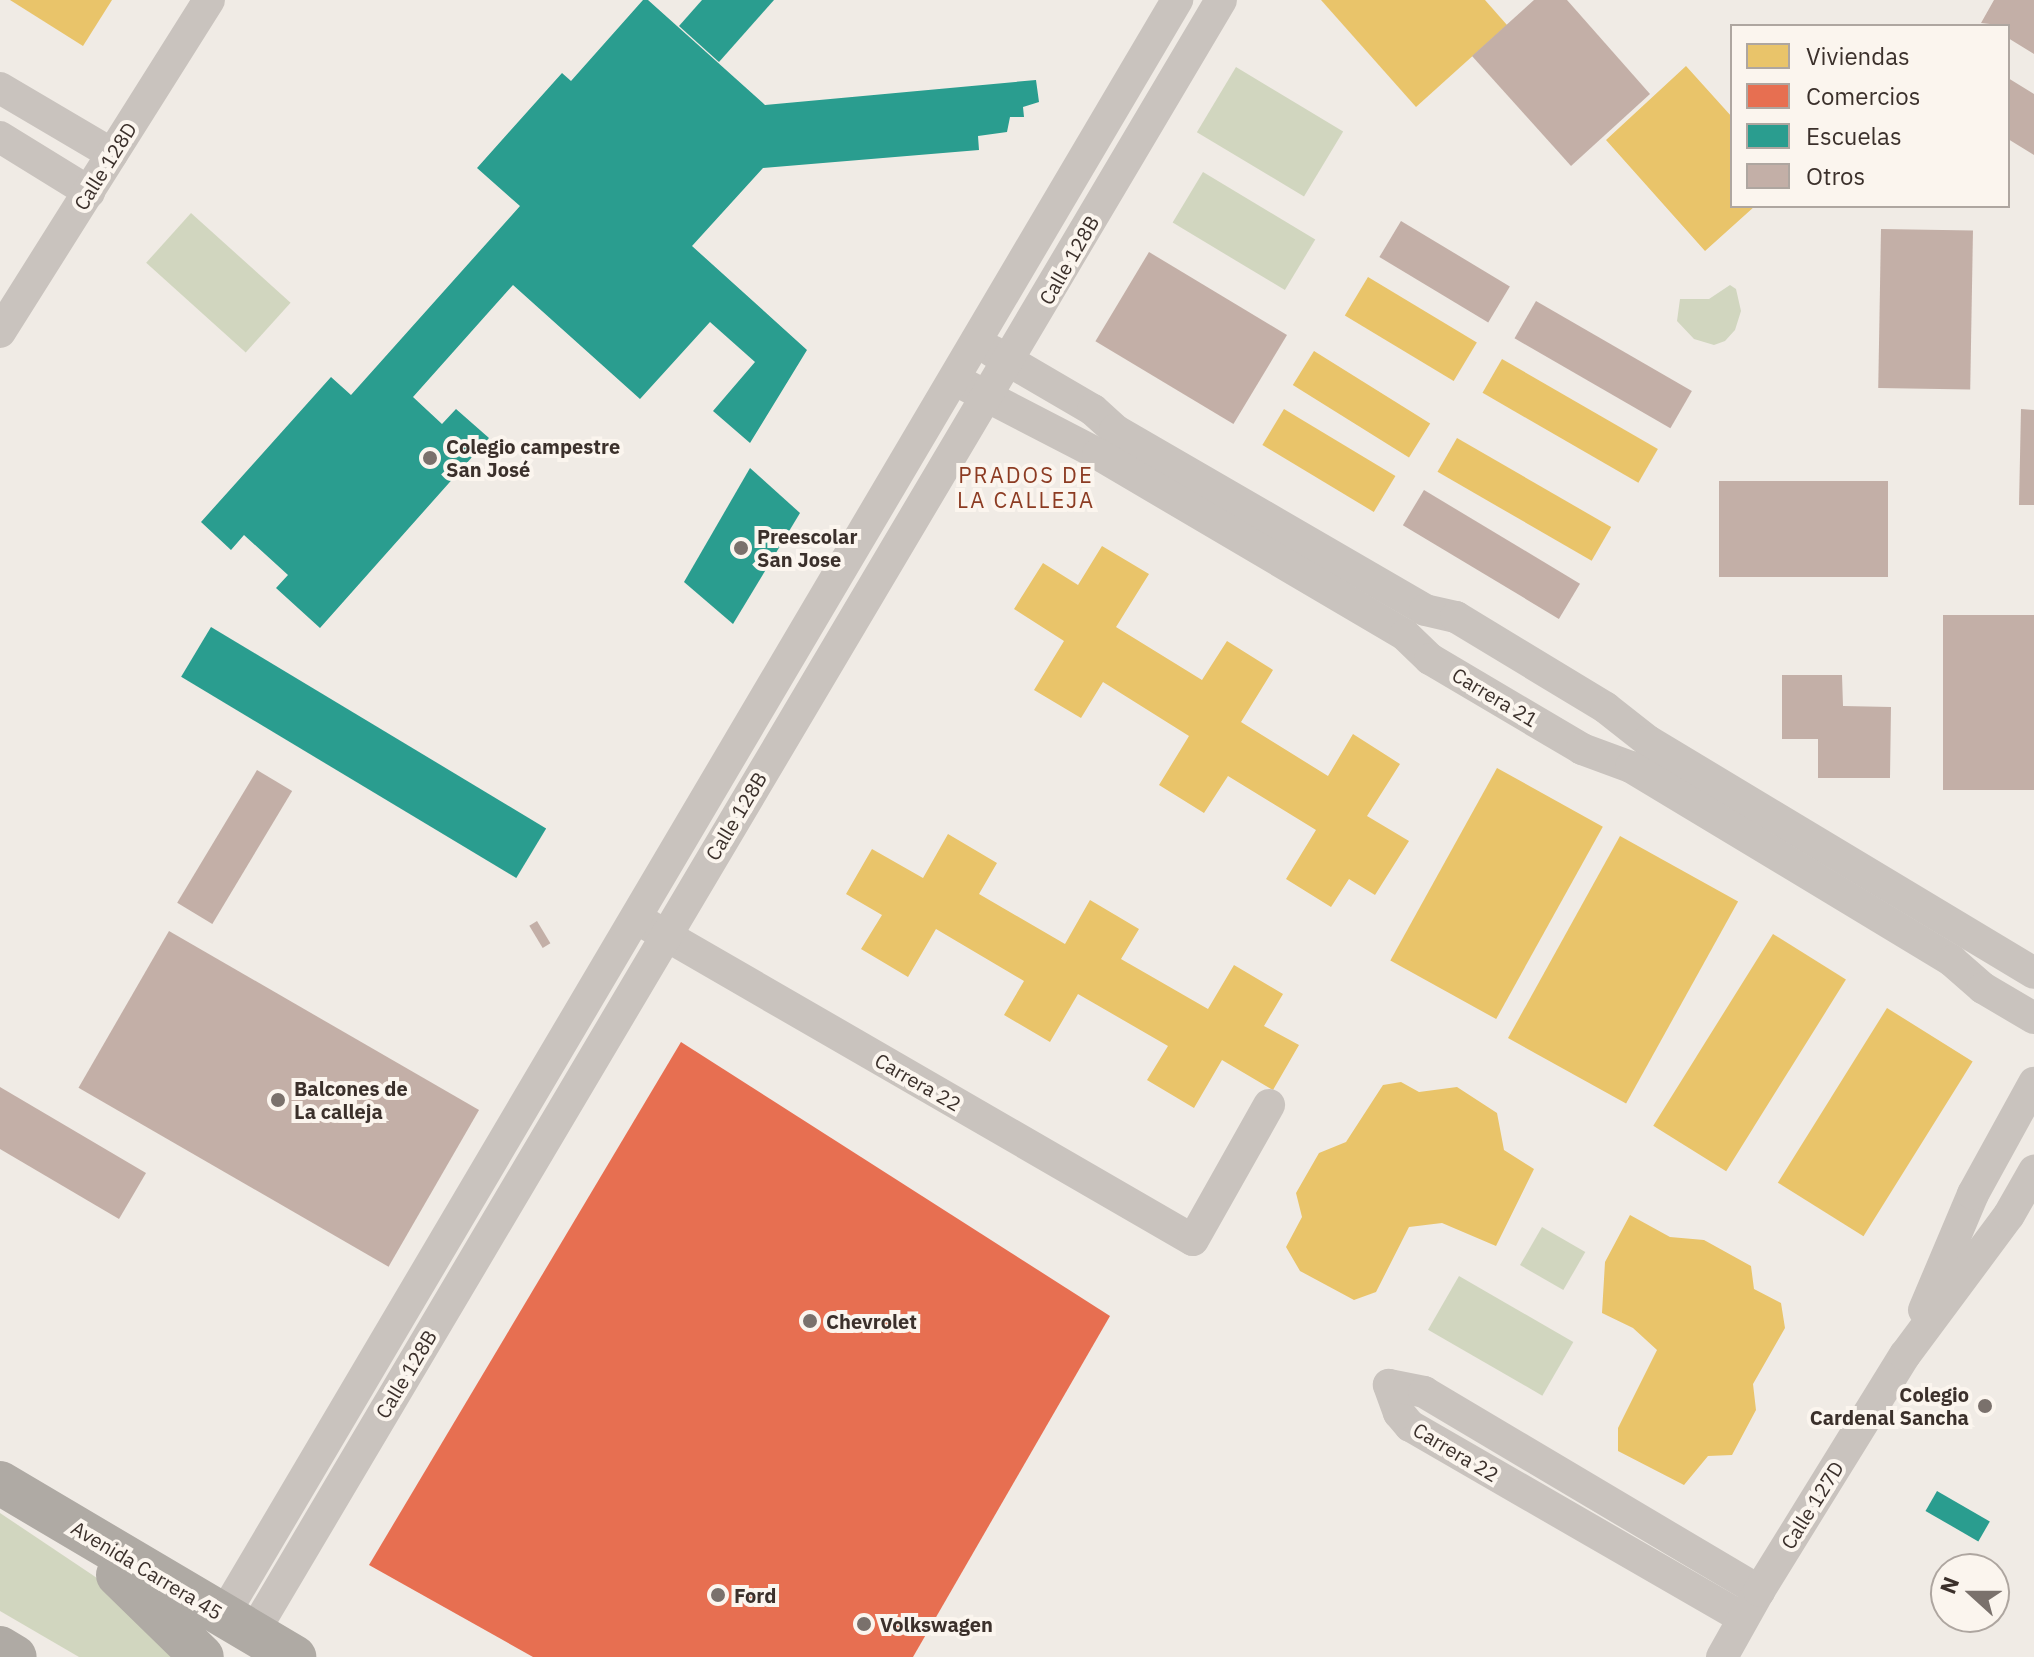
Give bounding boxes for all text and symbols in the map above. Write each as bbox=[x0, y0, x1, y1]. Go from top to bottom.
legend bbox=[1730, 24, 2010, 208]
text: Viviendas bbox=[1806, 40, 1910, 72]
text: Comercios bbox=[1806, 80, 1920, 112]
street label: Calle 128D bbox=[69, 118, 141, 214]
text: Escuelas bbox=[1806, 120, 1902, 152]
text: Otros bbox=[1806, 160, 1865, 192]
street label: Calle 128B bbox=[1034, 211, 1104, 309]
place label: Colegio campestre San José bbox=[446, 434, 620, 481]
marker: Colegio campestre San José bbox=[421, 449, 439, 467]
district label: PRADOS DE LA CALLEJA bbox=[957, 461, 1095, 512]
place label: Preescolar San Jose bbox=[757, 524, 857, 571]
marker: Preescolar San Jose bbox=[732, 539, 750, 557]
street label: Carrera 21 bbox=[1448, 662, 1542, 732]
street label: Calle 128B bbox=[700, 768, 772, 864]
street label: Carrera 22 bbox=[871, 1048, 965, 1116]
place label: Balcones de La calleja bbox=[294, 1076, 408, 1123]
marker: Balcones de La calleja bbox=[269, 1091, 287, 1109]
place label: Chevrolet bbox=[826, 1309, 917, 1333]
marker: Chevrolet bbox=[801, 1312, 819, 1330]
street label: Calle 128B bbox=[370, 1326, 442, 1422]
place label: Colegio Cardenal Sancha bbox=[1810, 1382, 1969, 1429]
marker: Colegio Cardenal Sancha bbox=[1976, 1397, 1994, 1415]
street label: Carrera 22 bbox=[1409, 1417, 1503, 1487]
street label: Calle 127D bbox=[1776, 1457, 1848, 1553]
street label: Avenida Carrera 45 bbox=[67, 1515, 227, 1625]
north arrow bbox=[1930, 1553, 2010, 1633]
text: N bbox=[1933, 1572, 1965, 1598]
place label: Ford bbox=[734, 1583, 776, 1607]
marker: Ford bbox=[709, 1586, 727, 1604]
place label: Volkswagen bbox=[880, 1612, 993, 1636]
marker: Volkswagen bbox=[855, 1615, 873, 1633]

